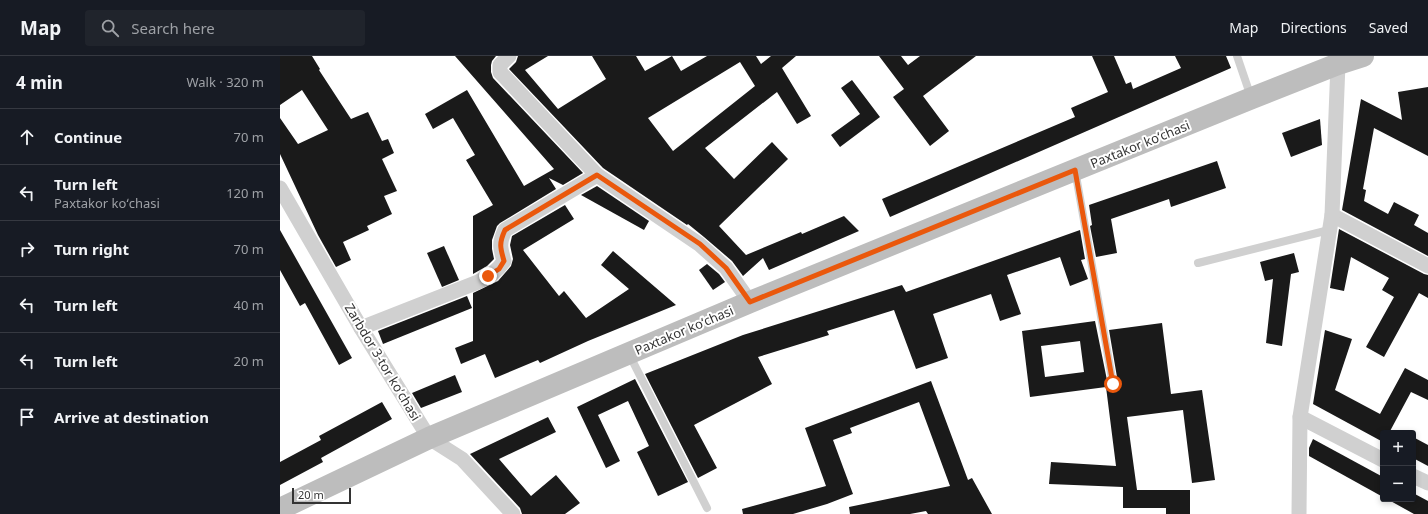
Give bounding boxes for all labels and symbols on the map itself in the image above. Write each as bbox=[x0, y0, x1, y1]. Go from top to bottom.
street label: Paxtakor koʻchasi bbox=[1088, 116, 1192, 172]
route end bbox=[479, 267, 497, 285]
street label: Zarbdor 3-tor koʼchasi bbox=[341, 300, 425, 424]
street label: Paxtakor koʻchasi bbox=[632, 301, 736, 359]
route start bbox=[1104, 375, 1122, 393]
scale bar bbox=[292, 486, 351, 505]

